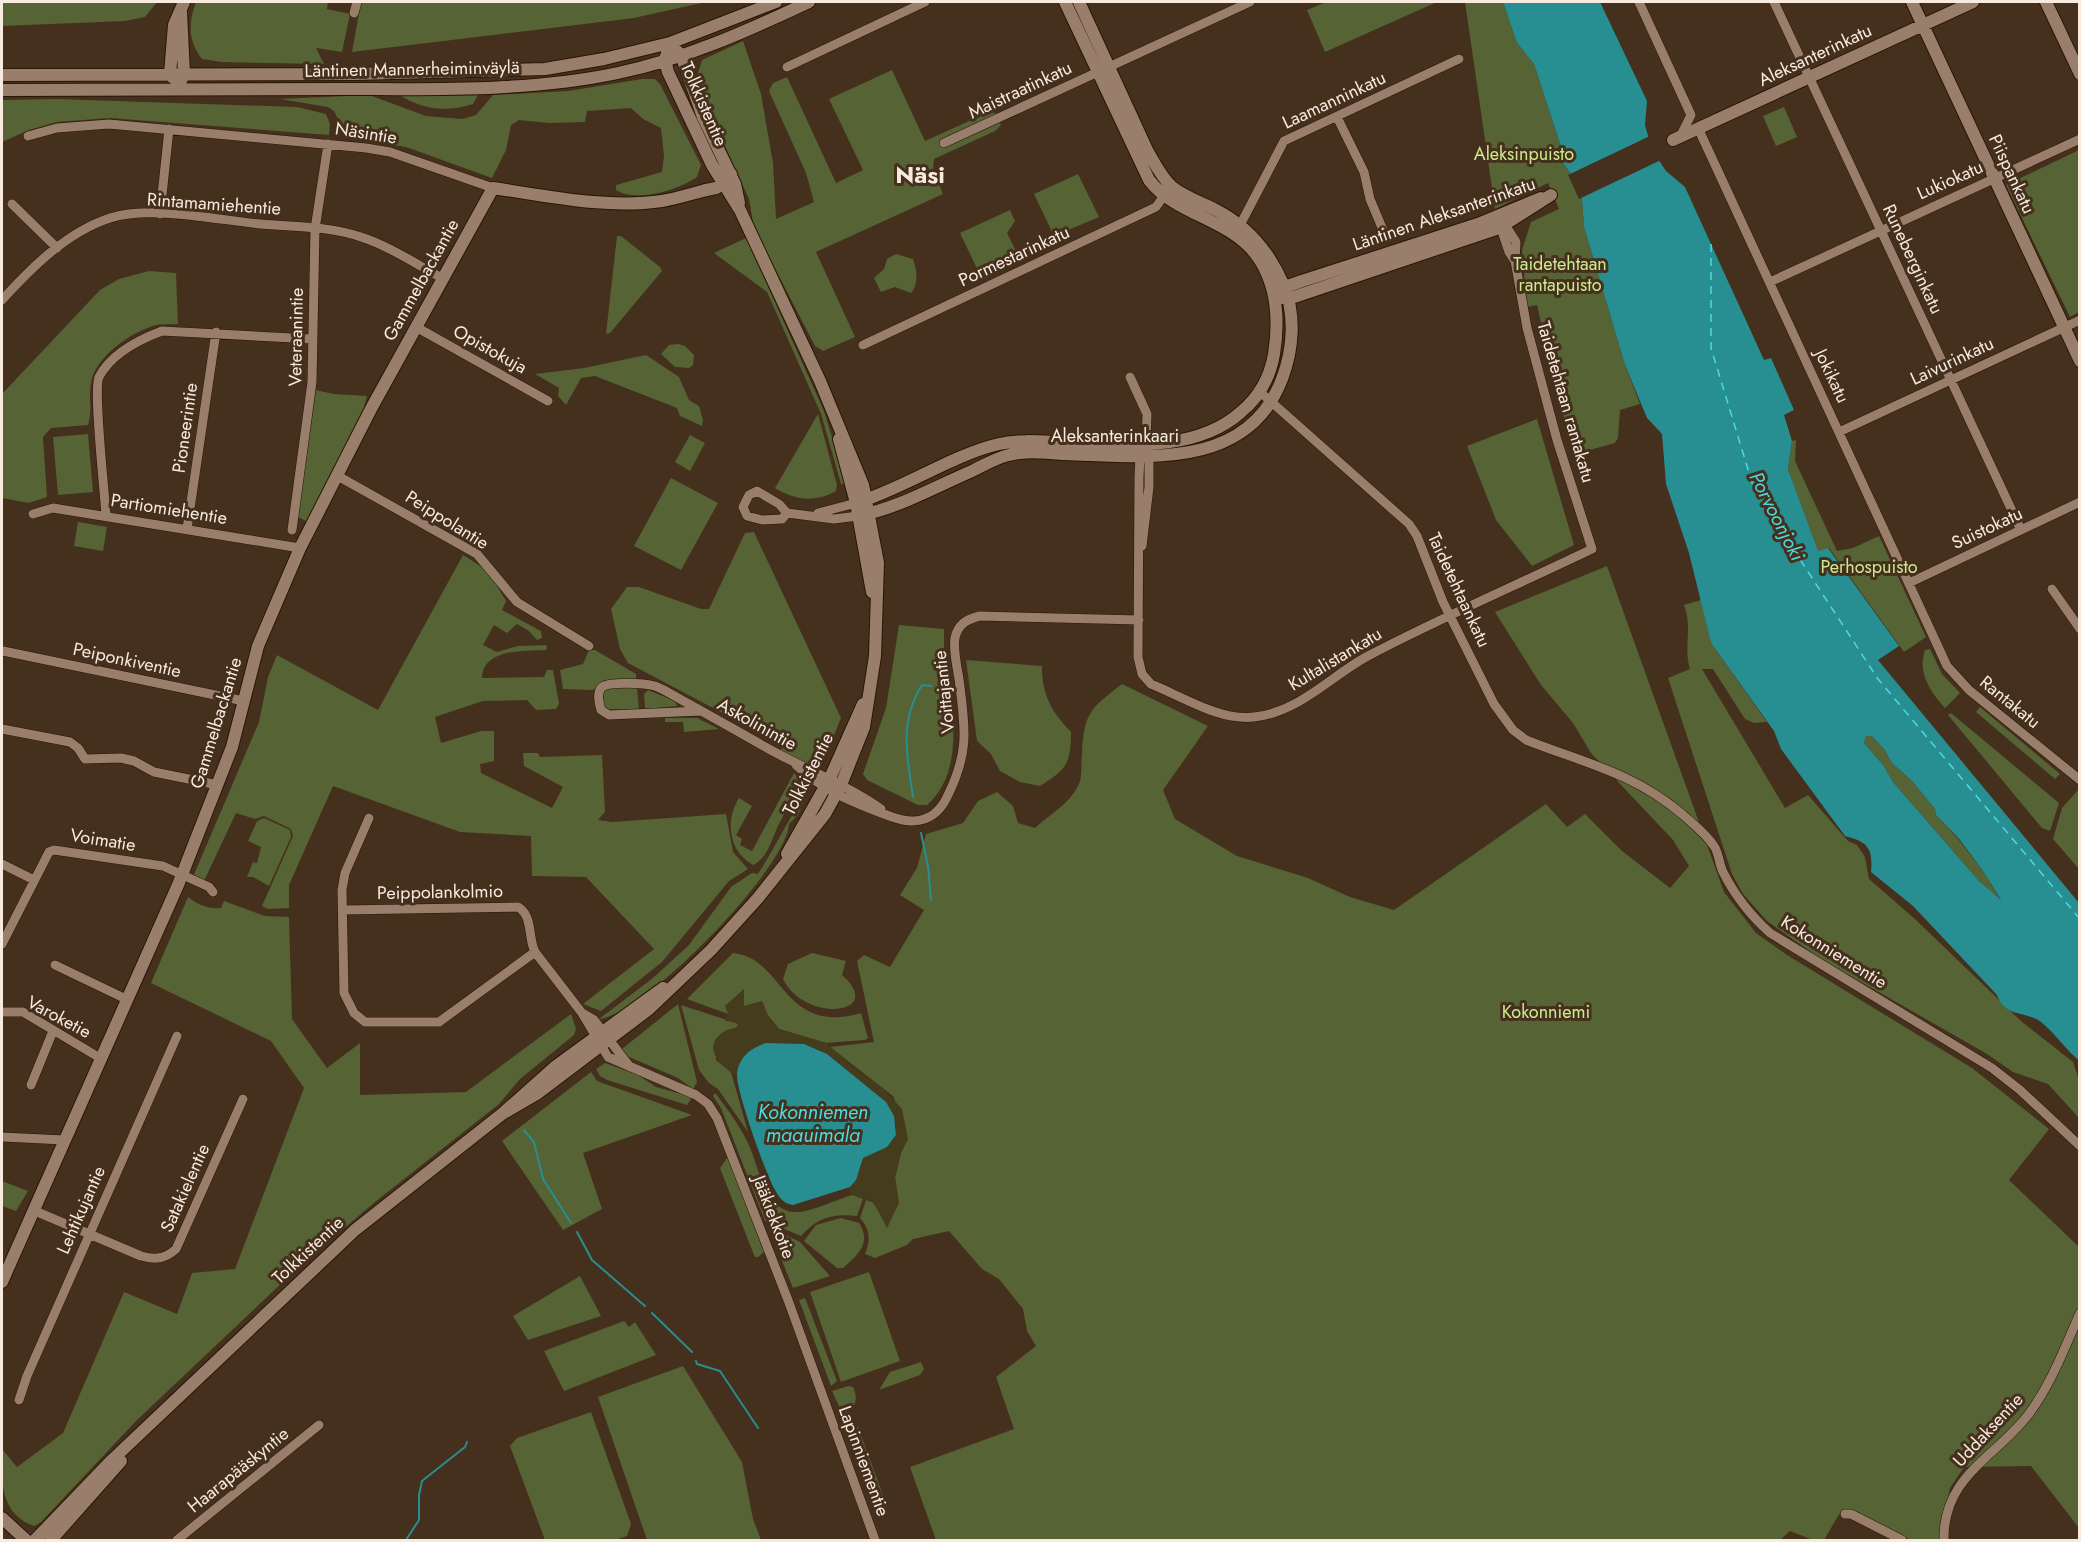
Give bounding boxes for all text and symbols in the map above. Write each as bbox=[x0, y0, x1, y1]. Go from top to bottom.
street label: Aleksanterinkatu bbox=[1754, 17, 1876, 93]
street label: Läntinen Mannerheiminväylä bbox=[304, 54, 520, 84]
street label: Maistraatinkatu bbox=[964, 55, 1076, 125]
street label: Tolkkistentie bbox=[674, 58, 734, 150]
street label: Laamanninkatu bbox=[1278, 65, 1390, 135]
street label: Näsintie bbox=[333, 115, 399, 151]
street label: Piispankatu bbox=[1982, 130, 2042, 218]
park label: Aleksinpuisto bbox=[1474, 141, 1574, 167]
street label: Lukiokatu bbox=[1913, 154, 1987, 206]
district label: Näsi bbox=[895, 157, 945, 192]
street label: Läntinen Aleksanterinkatu bbox=[1349, 171, 1539, 257]
street label: Rintamamiehentie bbox=[146, 186, 282, 222]
street label: Runeberginkatu bbox=[1876, 200, 1950, 318]
street label: Gammelbackantie bbox=[377, 214, 465, 346]
street label: Pormestarinkatu bbox=[954, 219, 1074, 293]
park label: Taidetehtaan rantapuisto bbox=[1513, 251, 1607, 298]
street label: Veteraanintie bbox=[282, 287, 310, 387]
street label: Opistokuja bbox=[448, 318, 532, 380]
street label: Taidetehtaan rantakatu bbox=[1531, 318, 1601, 486]
street label: Laivurinkatu bbox=[1906, 330, 1998, 392]
street label: Jokikatu bbox=[1807, 343, 1856, 407]
street label: Pioneerintie bbox=[166, 381, 204, 475]
street label: Aleksanterinkaari bbox=[1051, 423, 1179, 449]
water label: Porvoonjoki bbox=[1742, 467, 1812, 567]
street label: Peippolantie bbox=[400, 484, 494, 556]
street label: Partiomiehentie bbox=[109, 487, 229, 531]
street label: Suistokatu bbox=[1947, 500, 2027, 556]
street label: Taidetehtaankatu bbox=[1421, 528, 1497, 652]
park label: Perhospuisto bbox=[1820, 554, 1918, 580]
street label: Kultalistankatu bbox=[1283, 621, 1387, 697]
street label: Peiponkiventie bbox=[70, 636, 184, 684]
street label: Voittajantie bbox=[927, 649, 961, 735]
street label: Gammelbackantie bbox=[184, 654, 248, 792]
street label: Rantakatu bbox=[1974, 669, 2046, 735]
street label: Askolinintie bbox=[713, 691, 801, 757]
street label: Tolkkistentie bbox=[776, 728, 840, 820]
street label: Voimatie bbox=[68, 822, 138, 858]
street label: Peippolankolmio bbox=[377, 878, 503, 906]
street label: Kokonniementie bbox=[1776, 909, 1892, 995]
street label: Varoketie bbox=[22, 989, 96, 1045]
park label: Kokonniemi bbox=[1502, 999, 1590, 1025]
water label: Kokonniemen maauimala bbox=[758, 1098, 868, 1150]
street label: Satakielentie bbox=[154, 1140, 216, 1236]
street label: Lehtikujantie bbox=[50, 1162, 112, 1258]
street label: Jääkiekkotie bbox=[745, 1170, 802, 1262]
street label: Tolkkistentie bbox=[266, 1210, 350, 1290]
street label: Uddaksentie bbox=[1947, 1387, 2029, 1473]
street label: Lapinniementie bbox=[832, 1402, 896, 1520]
street label: Haarapääskyntie bbox=[182, 1421, 294, 1519]

